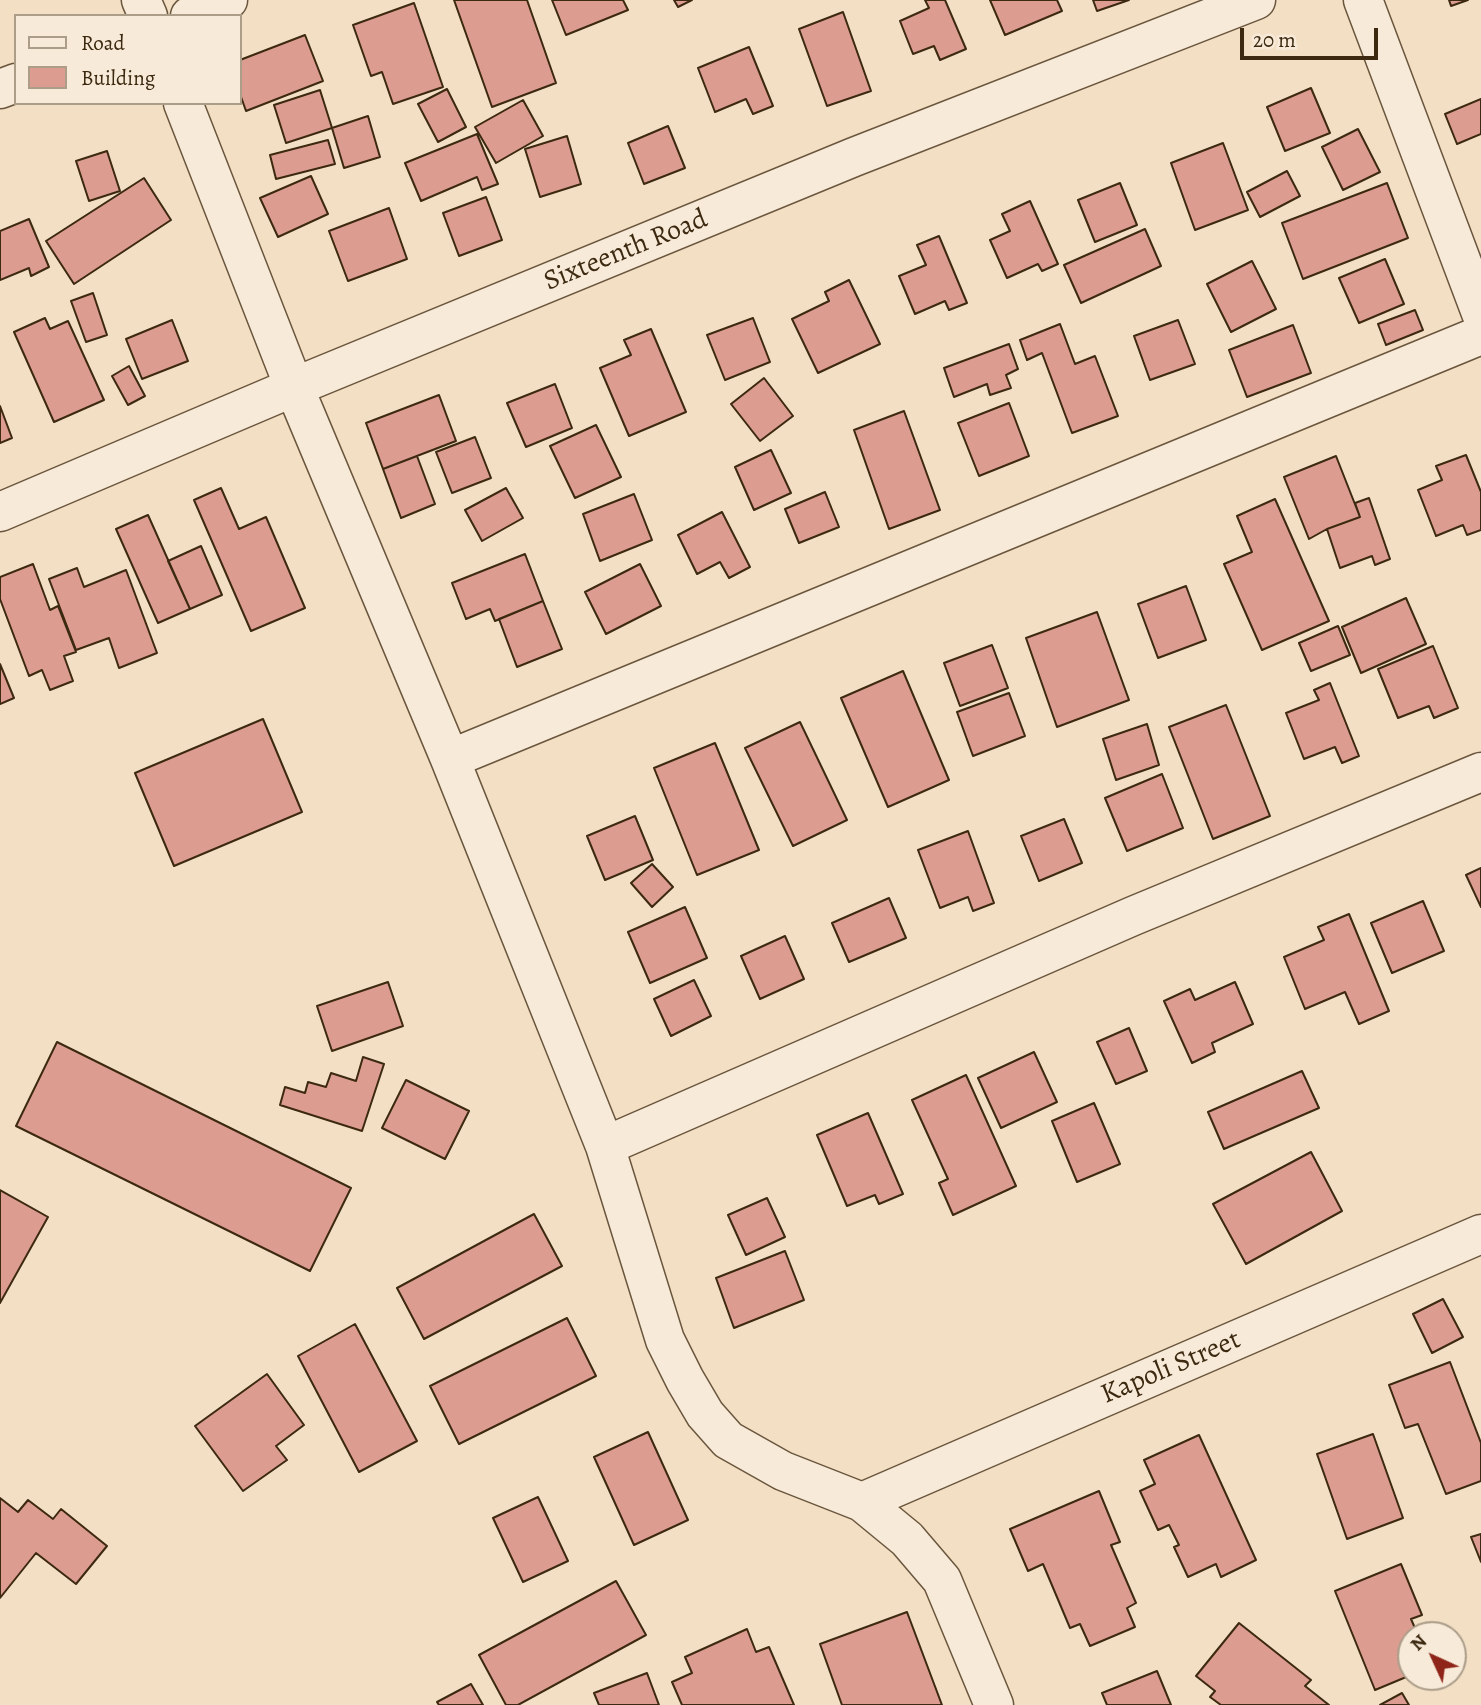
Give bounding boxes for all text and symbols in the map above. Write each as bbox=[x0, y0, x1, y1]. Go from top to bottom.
legend bbox=[14, 14, 242, 105]
scale bar bbox=[1243, 14, 1381, 58]
text: 20 m bbox=[1253, 26, 1296, 54]
text: Road bbox=[81, 29, 125, 57]
text: Building bbox=[81, 64, 155, 92]
street label: Sixteenth Road bbox=[539, 203, 713, 299]
street label: Kapoli Street bbox=[1096, 1324, 1246, 1412]
north arrow bbox=[1397, 1621, 1467, 1691]
text: N bbox=[1404, 1628, 1433, 1657]

